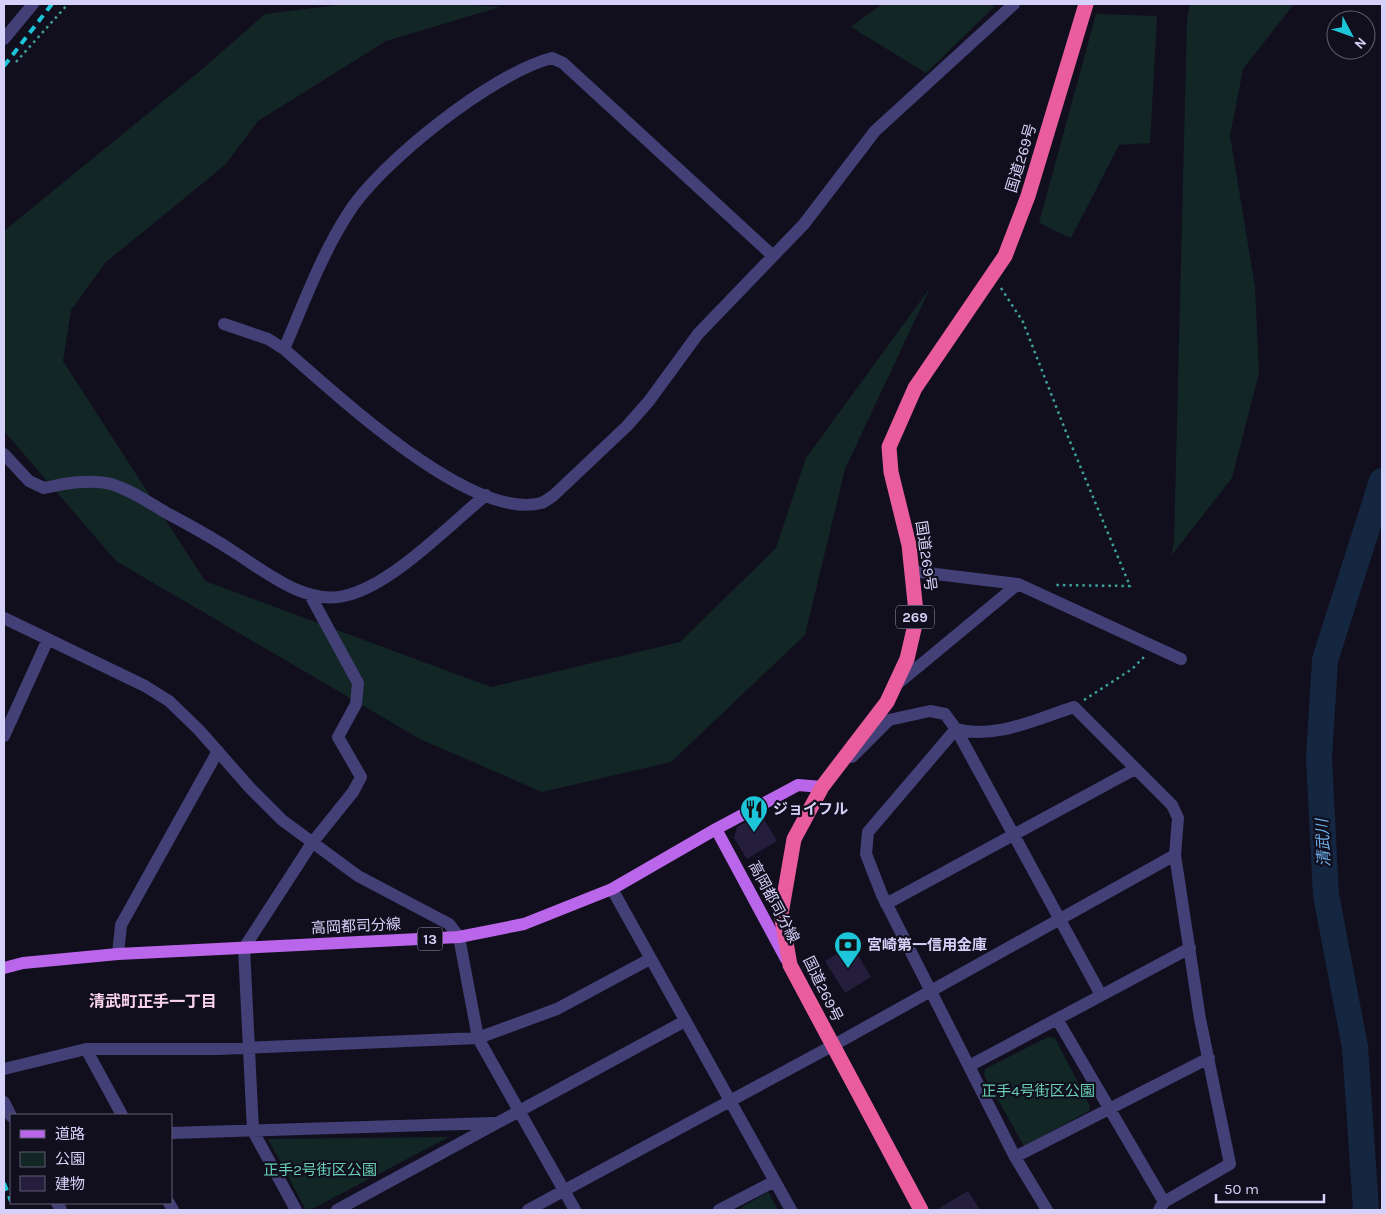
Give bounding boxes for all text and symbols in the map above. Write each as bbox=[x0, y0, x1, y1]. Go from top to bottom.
north arrow bbox=[1326, 10, 1376, 60]
text: N bbox=[1351, 34, 1370, 53]
street label: 国道269号 bbox=[1002, 121, 1040, 195]
street label: 国道269号 bbox=[912, 520, 940, 592]
road number: 269 bbox=[896, 606, 934, 628]
restaurant icon: ジョイフル bbox=[739, 794, 769, 833]
place label: ジョイフル bbox=[773, 800, 848, 818]
water label: 清武川 bbox=[1312, 817, 1334, 867]
street label: 高岡都司分線 bbox=[745, 858, 803, 946]
street label: 高岡都司分線 bbox=[311, 915, 401, 937]
road number: 13 bbox=[418, 928, 442, 951]
bank icon: 宮崎第一信用金庫 bbox=[833, 930, 863, 969]
place label: 宮崎第一信用金庫 bbox=[867, 936, 987, 954]
street label: 国道269号 bbox=[799, 953, 847, 1025]
district label: 清武町正手一丁目 bbox=[89, 992, 217, 1011]
park label: 正手4号街区公園 bbox=[981, 1082, 1095, 1100]
legend bbox=[10, 1114, 172, 1204]
text: 道路 bbox=[55, 1125, 85, 1143]
text: 公園 bbox=[55, 1150, 85, 1168]
park label: 正手2号街区公園 bbox=[263, 1161, 377, 1179]
scale bar bbox=[1216, 1172, 1324, 1204]
text: 建物 bbox=[55, 1175, 85, 1193]
text: 50 m bbox=[1224, 1180, 1259, 1198]

